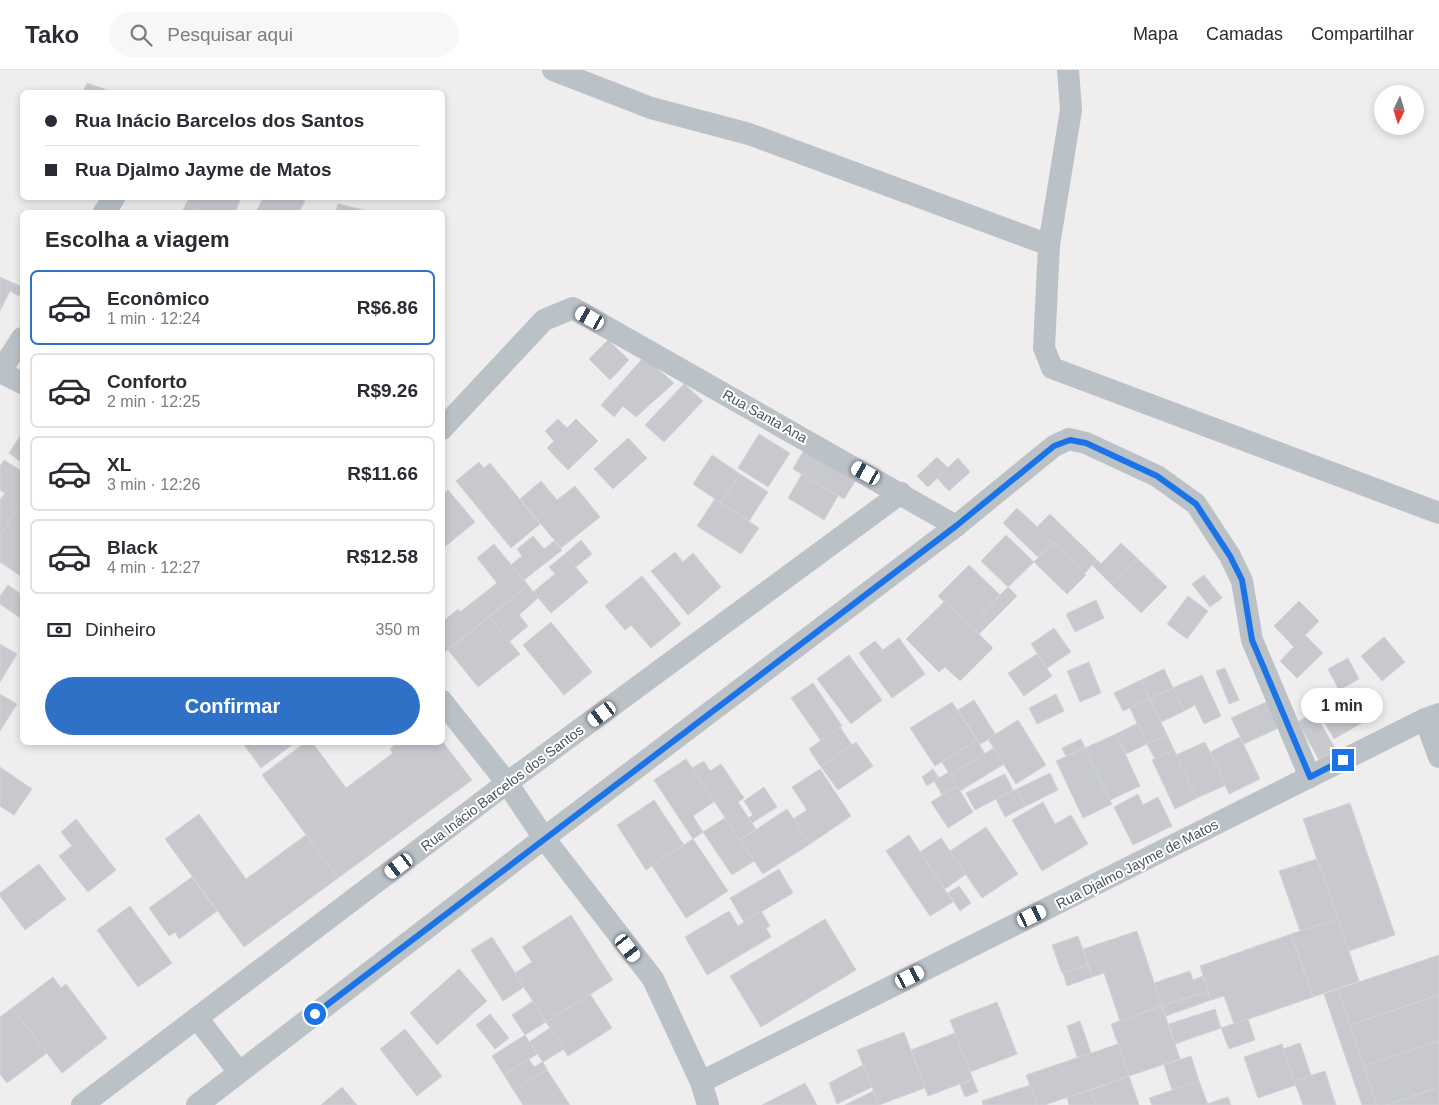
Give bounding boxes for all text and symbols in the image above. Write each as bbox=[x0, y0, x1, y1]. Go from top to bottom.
search box bbox=[109, 12, 459, 57]
text: Tako bbox=[25, 21, 79, 48]
icon: search bbox=[127, 21, 155, 49]
text: Pesquisar aqui bbox=[167, 24, 293, 45]
text: Mapa bbox=[1133, 24, 1178, 44]
text: Camadas bbox=[1206, 24, 1283, 44]
text: Compartilhar bbox=[1311, 24, 1414, 44]
north arrow bbox=[1374, 85, 1424, 135]
map controls bbox=[1374, 85, 1424, 135]
text: Rua Inácio Barcelos dos Santos bbox=[75, 110, 364, 131]
text: Rua Djalmo Jayme de Matos bbox=[75, 159, 332, 180]
text: Escolha a viagem bbox=[45, 227, 230, 252]
icon: car bbox=[47, 285, 92, 330]
text: Econômico bbox=[107, 288, 209, 309]
text: R$6.86 bbox=[357, 297, 418, 318]
car bbox=[573, 304, 606, 332]
text: 1 min · 12:24 bbox=[107, 310, 200, 327]
icon: car bbox=[47, 368, 92, 413]
text: Conforto bbox=[107, 371, 187, 392]
text: R$9.26 bbox=[357, 380, 418, 401]
street label: Rua Santa Ana bbox=[720, 386, 810, 446]
text: 2 min · 12:25 bbox=[107, 393, 200, 410]
icon: car bbox=[47, 451, 92, 496]
text: XL bbox=[107, 454, 131, 475]
car bbox=[849, 459, 882, 487]
text: R$11.66 bbox=[347, 463, 418, 484]
text: 3 min · 12:26 bbox=[107, 476, 200, 493]
icon: car bbox=[47, 534, 92, 579]
text: Black bbox=[107, 537, 158, 558]
text: R$12.58 bbox=[346, 546, 418, 567]
text: 4 min · 12:27 bbox=[107, 559, 200, 576]
icon: cash bbox=[45, 616, 73, 644]
text: Dinheiro bbox=[85, 619, 156, 640]
text: 350 m bbox=[376, 621, 420, 638]
button: Confirmar bbox=[45, 677, 420, 735]
callout: 1 min bbox=[1302, 688, 1384, 722]
text: 1 min bbox=[1321, 697, 1363, 714]
car bbox=[585, 699, 618, 729]
street label: Rua Inácio Barcelos dos Santos bbox=[418, 722, 586, 854]
route end bbox=[1332, 749, 1354, 771]
street label: Rua Djalmo Jayme de Matos bbox=[1053, 816, 1221, 912]
car bbox=[382, 851, 415, 881]
car bbox=[1015, 903, 1048, 929]
car bbox=[612, 932, 643, 964]
car bbox=[893, 964, 926, 990]
route start bbox=[304, 1003, 326, 1025]

